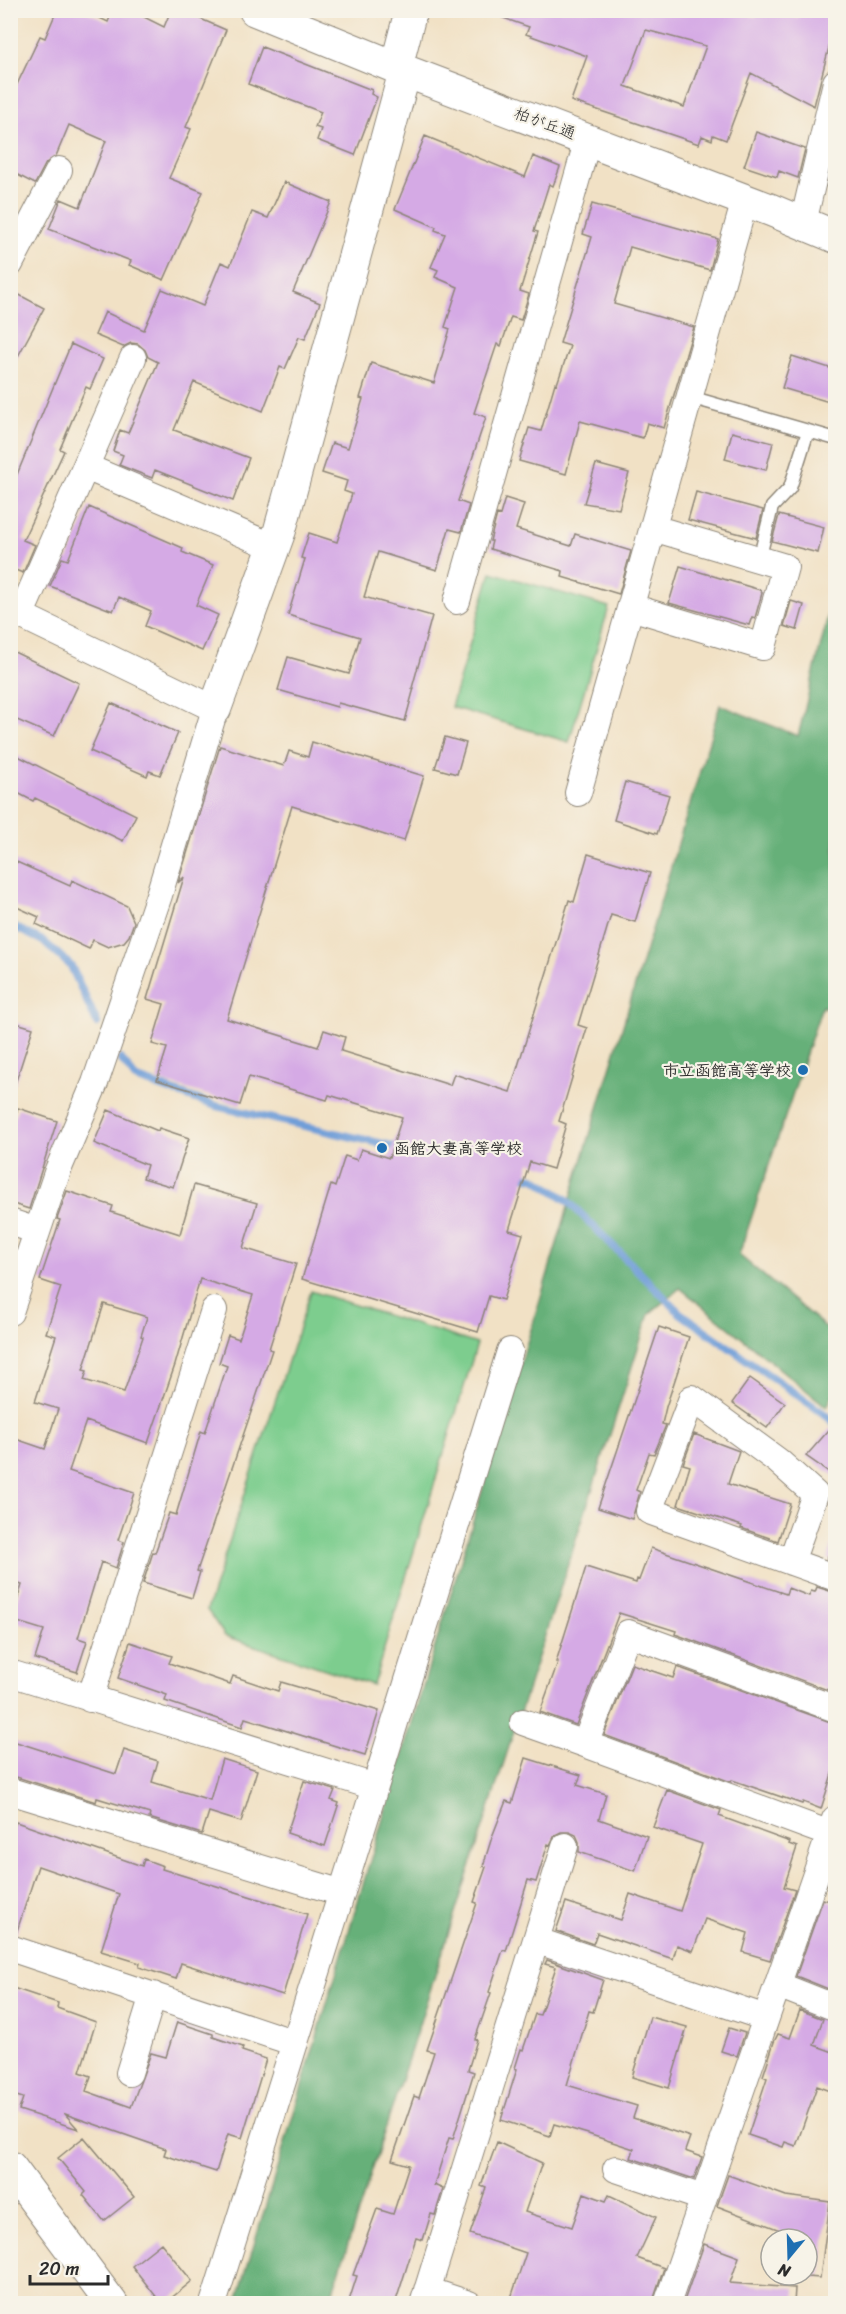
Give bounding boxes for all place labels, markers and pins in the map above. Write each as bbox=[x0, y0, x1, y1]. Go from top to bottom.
place label: 市立函館高等学校 bbox=[663, 1056, 791, 1085]
marker: 市立函館高等学校 bbox=[796, 1063, 810, 1077]
place label: 函館大妻高等学校 bbox=[394, 1134, 522, 1163]
marker: 函館大妻高等学校 bbox=[375, 1141, 389, 1155]

